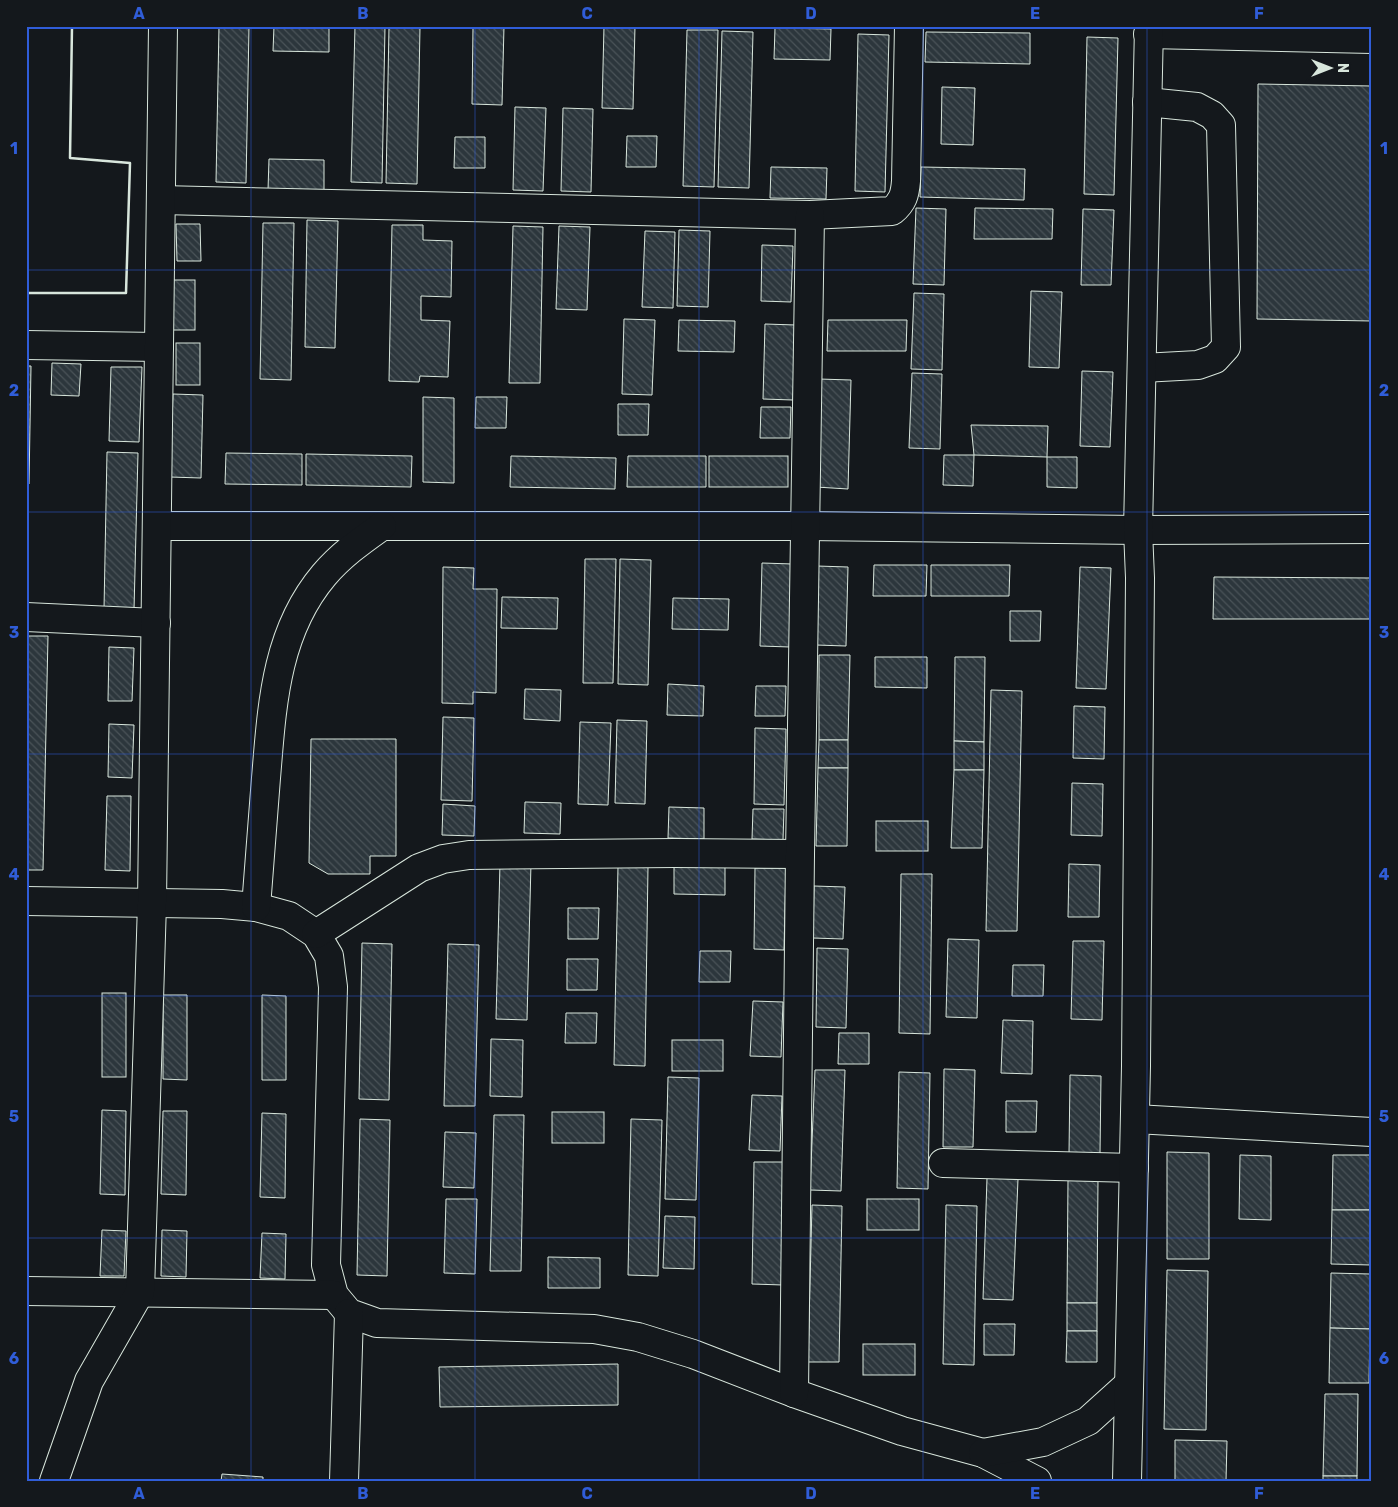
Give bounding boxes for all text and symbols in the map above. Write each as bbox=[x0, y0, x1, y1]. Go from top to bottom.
text: A bbox=[133, 4, 145, 23]
text: B bbox=[357, 4, 369, 23]
text: C bbox=[581, 4, 593, 23]
text: D bbox=[805, 4, 817, 23]
text: E bbox=[1030, 4, 1040, 23]
text: F bbox=[1254, 4, 1264, 23]
north arrow bbox=[1306, 42, 1356, 92]
text: N bbox=[1334, 63, 1351, 73]
text: 1 bbox=[10, 139, 18, 158]
text: 1 bbox=[1380, 139, 1388, 158]
text: 2 bbox=[9, 381, 19, 400]
text: 2 bbox=[1379, 381, 1389, 400]
text: 3 bbox=[9, 623, 19, 642]
text: 3 bbox=[1379, 623, 1389, 642]
text: 4 bbox=[9, 865, 20, 884]
text: 4 bbox=[1379, 865, 1390, 884]
text: 5 bbox=[9, 1107, 19, 1126]
text: 5 bbox=[1379, 1107, 1389, 1126]
text: 6 bbox=[9, 1349, 19, 1368]
text: 6 bbox=[1379, 1349, 1389, 1368]
text: A bbox=[133, 1484, 145, 1503]
text: B bbox=[357, 1484, 369, 1503]
text: C bbox=[581, 1484, 593, 1503]
text: D bbox=[805, 1484, 817, 1503]
text: E bbox=[1030, 1484, 1040, 1503]
text: F bbox=[1254, 1484, 1264, 1503]

